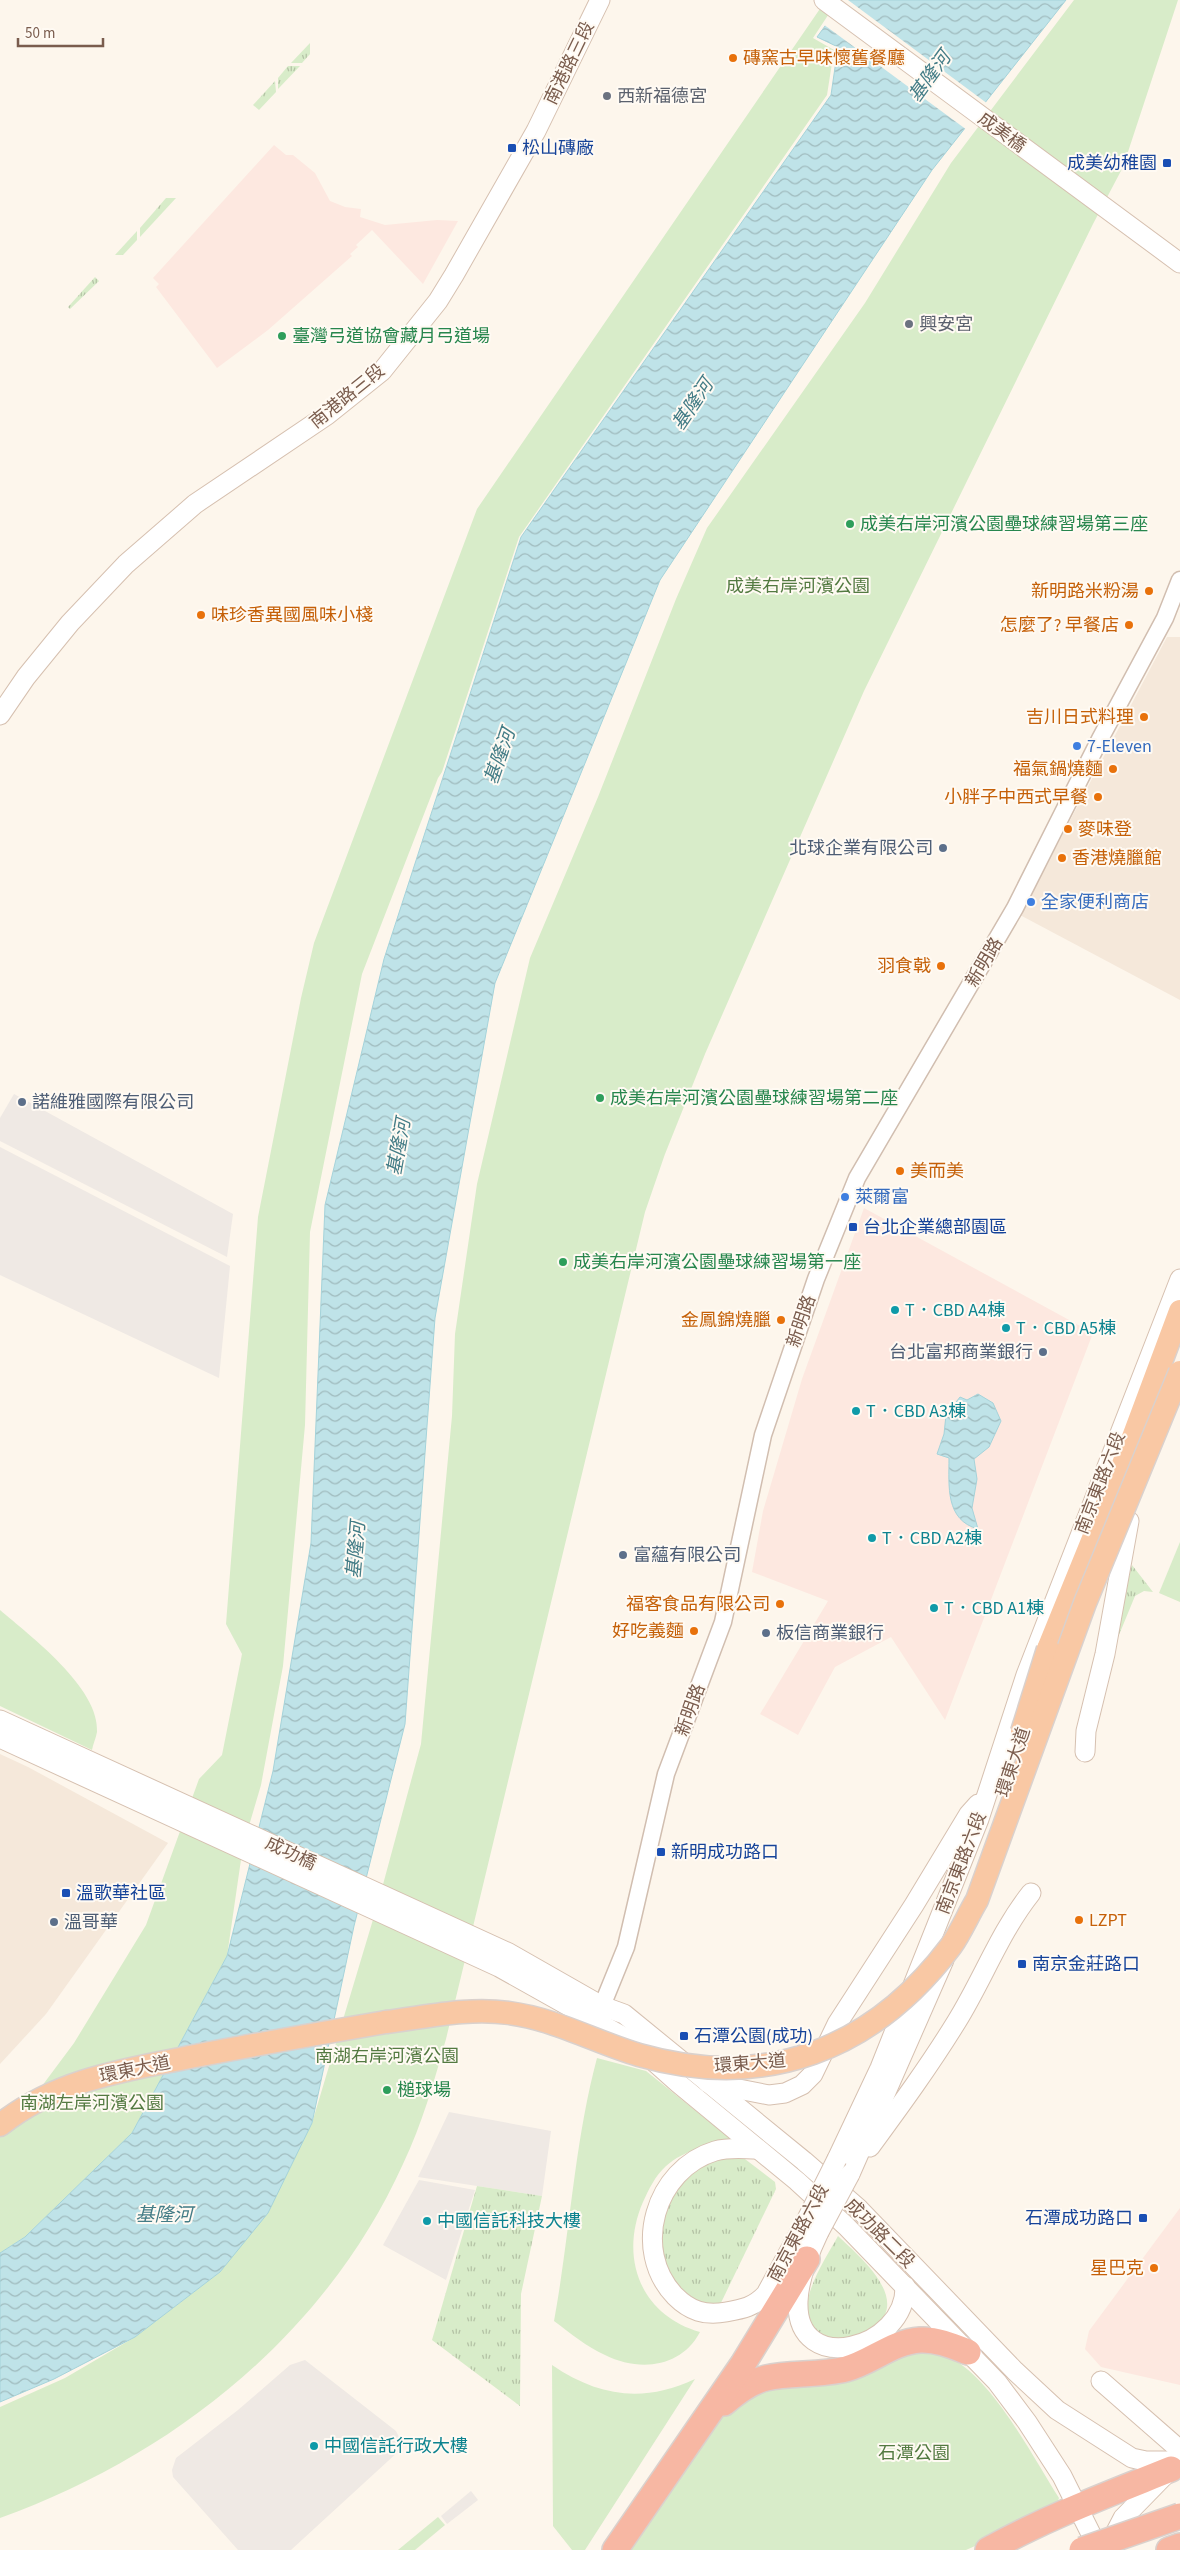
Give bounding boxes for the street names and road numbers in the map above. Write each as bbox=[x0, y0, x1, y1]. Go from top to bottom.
street label: 南港路三段 bbox=[538, 17, 600, 109]
street label: 成美橋 bbox=[973, 106, 1031, 158]
street label: 南港路三段 bbox=[304, 358, 390, 434]
street label: 新明路 bbox=[960, 933, 1009, 992]
street label: 新明路 bbox=[781, 1292, 822, 1351]
street label: 南京東路六段 bbox=[1069, 1428, 1131, 1538]
street label: 新明路 bbox=[669, 1681, 711, 1740]
street label: 環東大道 bbox=[990, 1724, 1036, 1800]
street label: 南京東路六段 bbox=[930, 1808, 992, 1918]
street label: 成功橋 bbox=[261, 1831, 321, 1876]
street label: 環東大道 bbox=[713, 2048, 787, 2079]
street label: 環東大道 bbox=[97, 2050, 173, 2089]
street label: 南京東路六段 bbox=[762, 2180, 835, 2287]
street label: 成功路二段 bbox=[839, 2193, 920, 2274]

